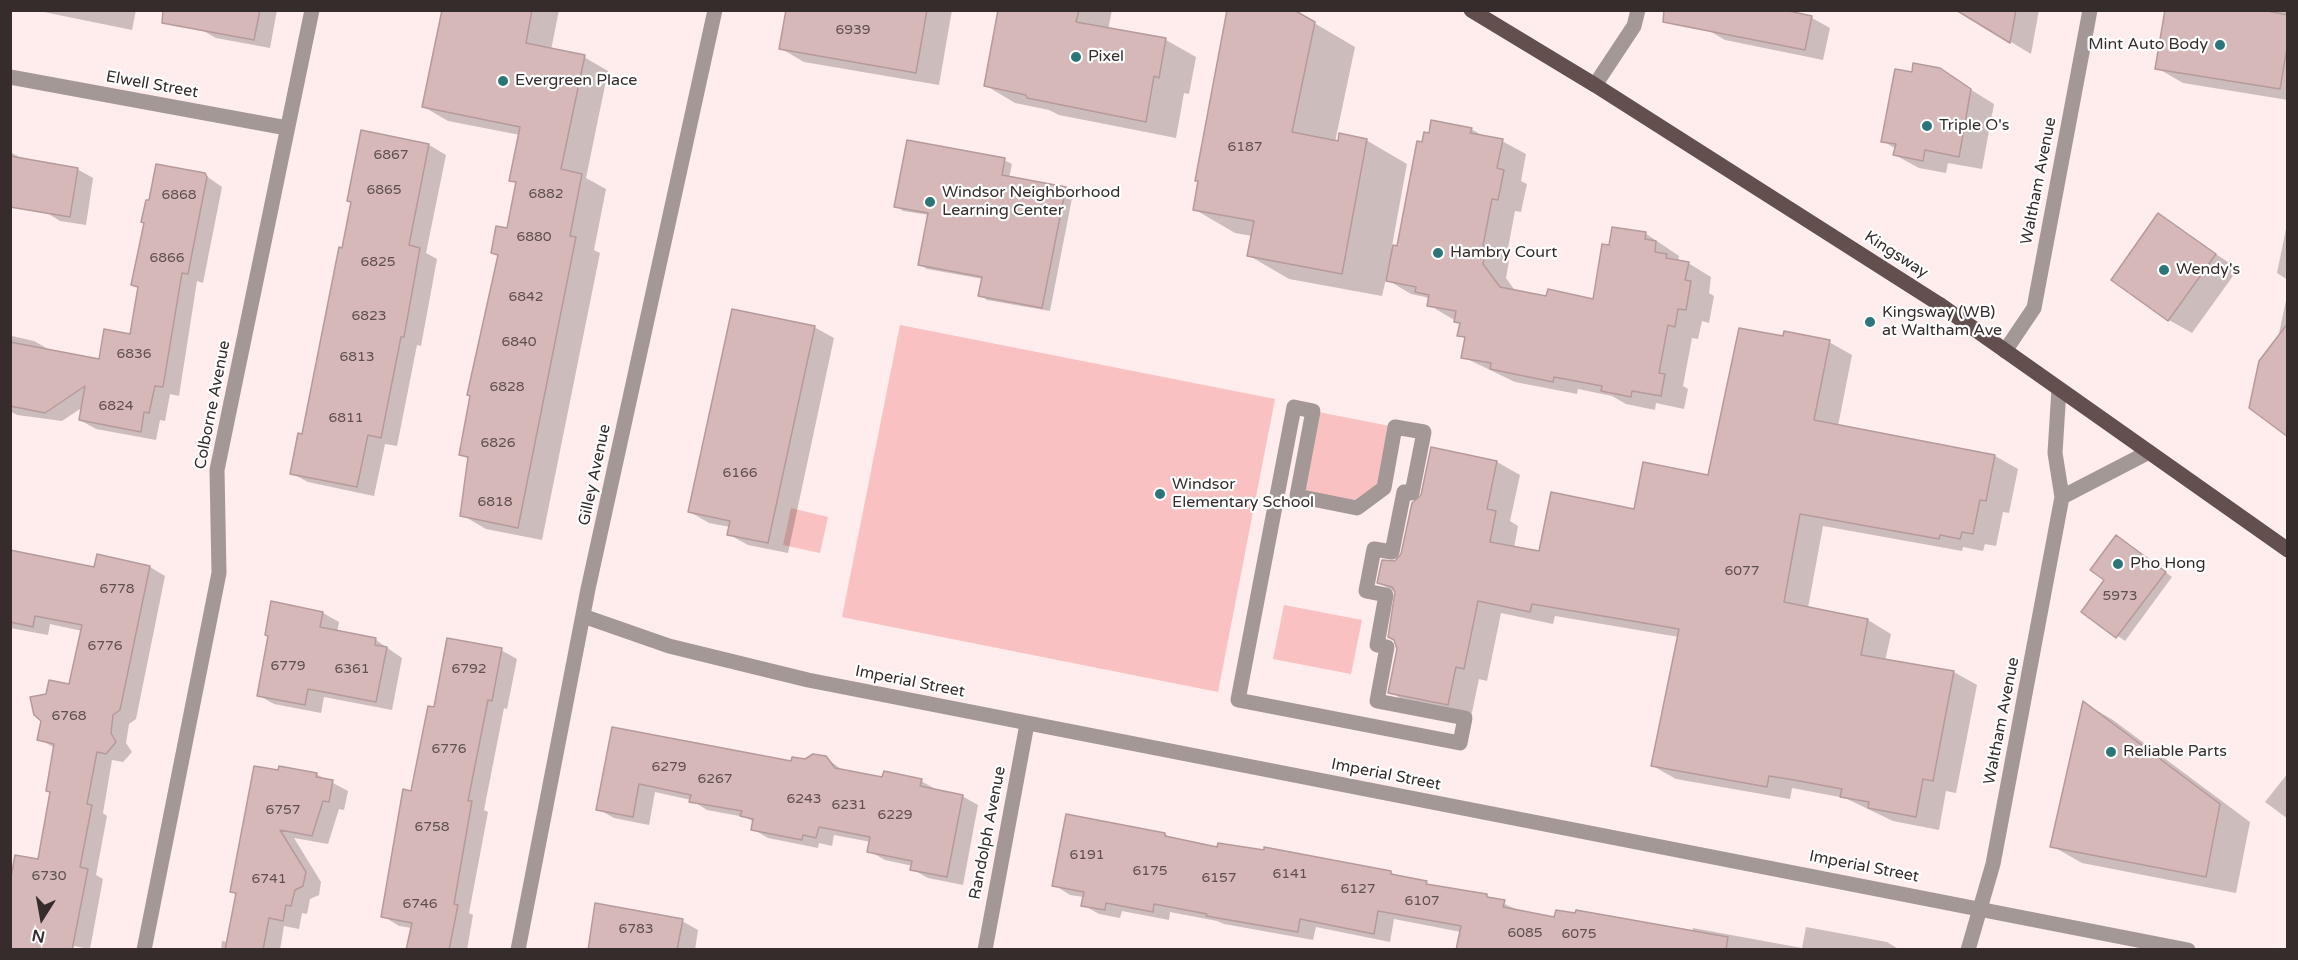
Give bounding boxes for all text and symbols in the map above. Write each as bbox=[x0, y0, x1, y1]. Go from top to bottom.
house number: 6939 bbox=[835, 22, 871, 38]
place label: Mint Auto Body bbox=[2088, 35, 2208, 55]
marker: Mint Auto Body bbox=[2213, 38, 2227, 52]
place label: Pixel bbox=[1088, 47, 1124, 67]
marker: Pixel bbox=[1069, 50, 1083, 64]
street label: Elwell Street bbox=[104, 67, 200, 103]
place label: Evergreen Place bbox=[515, 71, 637, 91]
marker: Evergreen Place bbox=[496, 74, 510, 88]
place label: Triple O's bbox=[1939, 116, 2009, 136]
street label: Waltham Avenue bbox=[2017, 116, 2061, 246]
marker: Triple O's bbox=[1920, 119, 1934, 133]
house number: 6187 bbox=[1227, 139, 1263, 155]
house number: 6867 bbox=[373, 147, 409, 163]
house number: 6865 bbox=[366, 182, 402, 198]
place label: Windsor Neighborhood Learning Center bbox=[942, 183, 1120, 221]
house number: 6882 bbox=[528, 186, 564, 202]
house number: 6868 bbox=[161, 187, 197, 203]
marker: Windsor Neighborhood Learning Center bbox=[923, 195, 937, 209]
street label: Kingsway bbox=[1861, 227, 1931, 283]
house number: 6880 bbox=[516, 229, 552, 245]
place label: Hambry Court bbox=[1450, 243, 1557, 263]
marker: Hambry Court bbox=[1431, 246, 1445, 260]
house number: 6866 bbox=[149, 250, 185, 266]
house number: 6825 bbox=[360, 254, 396, 270]
place label: Wendy's bbox=[2176, 260, 2240, 280]
marker: Wendy's bbox=[2157, 263, 2171, 277]
house number: 6842 bbox=[508, 289, 544, 305]
place label: Kingsway (WB) at Waltham Ave bbox=[1882, 303, 2002, 341]
house number: 6823 bbox=[351, 308, 387, 324]
marker: Kingsway (WB) at Waltham Ave bbox=[1863, 315, 1877, 329]
house number: 6840 bbox=[501, 334, 537, 350]
street label: Colborne Avenue bbox=[191, 339, 235, 471]
house number: 6836 bbox=[116, 346, 152, 362]
house number: 6813 bbox=[339, 349, 375, 365]
house number: 6828 bbox=[489, 379, 525, 395]
house number: 6824 bbox=[98, 398, 134, 414]
house number: 6811 bbox=[328, 410, 364, 426]
street label: Gilley Avenue bbox=[575, 423, 615, 527]
house number: 6826 bbox=[480, 435, 516, 451]
house number: 6166 bbox=[722, 465, 758, 481]
place label: Windsor Elementary School bbox=[1172, 475, 1314, 513]
marker: Windsor Elementary School bbox=[1153, 487, 1167, 501]
house number: 6818 bbox=[477, 494, 513, 510]
place label: Pho Hong bbox=[2130, 554, 2206, 574]
marker: Pho Hong bbox=[2111, 557, 2125, 571]
house number: 6077 bbox=[1724, 563, 1760, 579]
house number: 6778 bbox=[99, 581, 135, 597]
house number: 5973 bbox=[2102, 588, 2138, 604]
house number: 6776 bbox=[87, 638, 123, 654]
street label: Waltham Avenue bbox=[1980, 656, 2024, 786]
house number: 6779 bbox=[270, 658, 306, 674]
house number: 6361 bbox=[334, 661, 370, 677]
house number: 6792 bbox=[451, 661, 487, 677]
street label: Imperial Street bbox=[854, 662, 966, 702]
house number: 6768 bbox=[51, 708, 87, 724]
house number: 6776 bbox=[431, 741, 467, 757]
place label: Reliable Parts bbox=[2123, 742, 2227, 762]
marker: Reliable Parts bbox=[2104, 745, 2118, 759]
street label: Imperial Street bbox=[1330, 755, 1442, 795]
house number: 6279 bbox=[651, 759, 687, 775]
street label: Randolph Avenue bbox=[966, 765, 1010, 901]
house number: 6267 bbox=[697, 771, 733, 787]
house number: 6243 bbox=[786, 791, 822, 807]
house number: 6231 bbox=[831, 797, 867, 813]
house number: 6757 bbox=[265, 802, 301, 818]
house number: 6229 bbox=[877, 807, 913, 823]
house number: 6758 bbox=[414, 819, 450, 835]
house number: 6191 bbox=[1069, 847, 1105, 863]
street label: Imperial Street bbox=[1808, 847, 1920, 887]
house number: 6175 bbox=[1132, 863, 1168, 879]
house number: 6141 bbox=[1272, 866, 1308, 882]
house number: 6730 bbox=[31, 868, 67, 884]
house number: 6157 bbox=[1201, 870, 1237, 886]
house number: 6741 bbox=[251, 871, 287, 887]
house number: 6127 bbox=[1340, 881, 1376, 897]
north arrow bbox=[12, 888, 72, 948]
house number: 6107 bbox=[1404, 893, 1440, 909]
house number: 6746 bbox=[402, 896, 438, 912]
house number: 6783 bbox=[618, 921, 654, 937]
text: N bbox=[30, 925, 47, 947]
house number: 6085 bbox=[1507, 925, 1543, 941]
house number: 6075 bbox=[1561, 926, 1597, 942]

